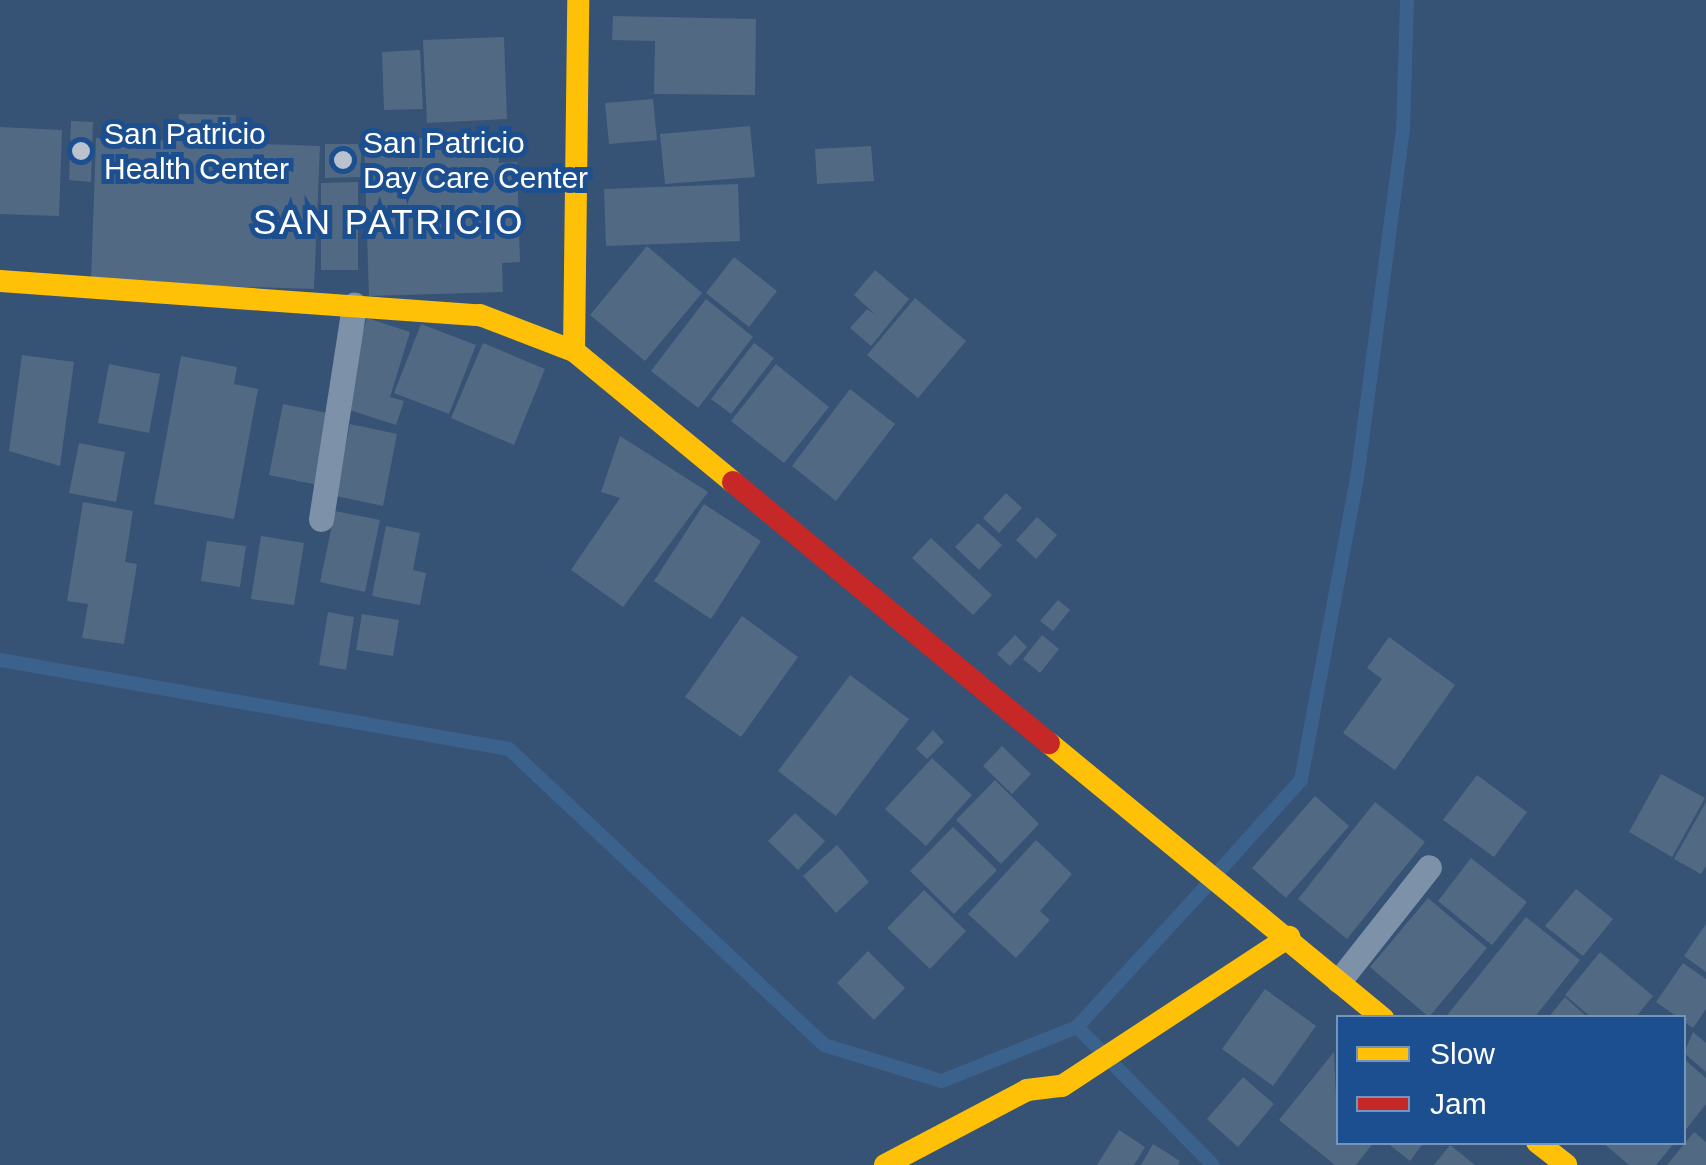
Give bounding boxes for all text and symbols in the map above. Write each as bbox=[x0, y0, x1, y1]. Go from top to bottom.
place label: San Patricio Health Center bbox=[104, 116, 289, 186]
place label: San Patricio Day Care Center bbox=[363, 125, 588, 196]
marker: San Patricio Health Center bbox=[68, 138, 94, 164]
marker: San Patricio Day Care Center bbox=[332, 149, 354, 171]
district label: SAN PATRICIO bbox=[253, 201, 525, 243]
legend bbox=[1336, 1015, 1686, 1145]
text: Slow bbox=[1430, 1037, 1495, 1070]
text: Jam bbox=[1430, 1087, 1487, 1120]

